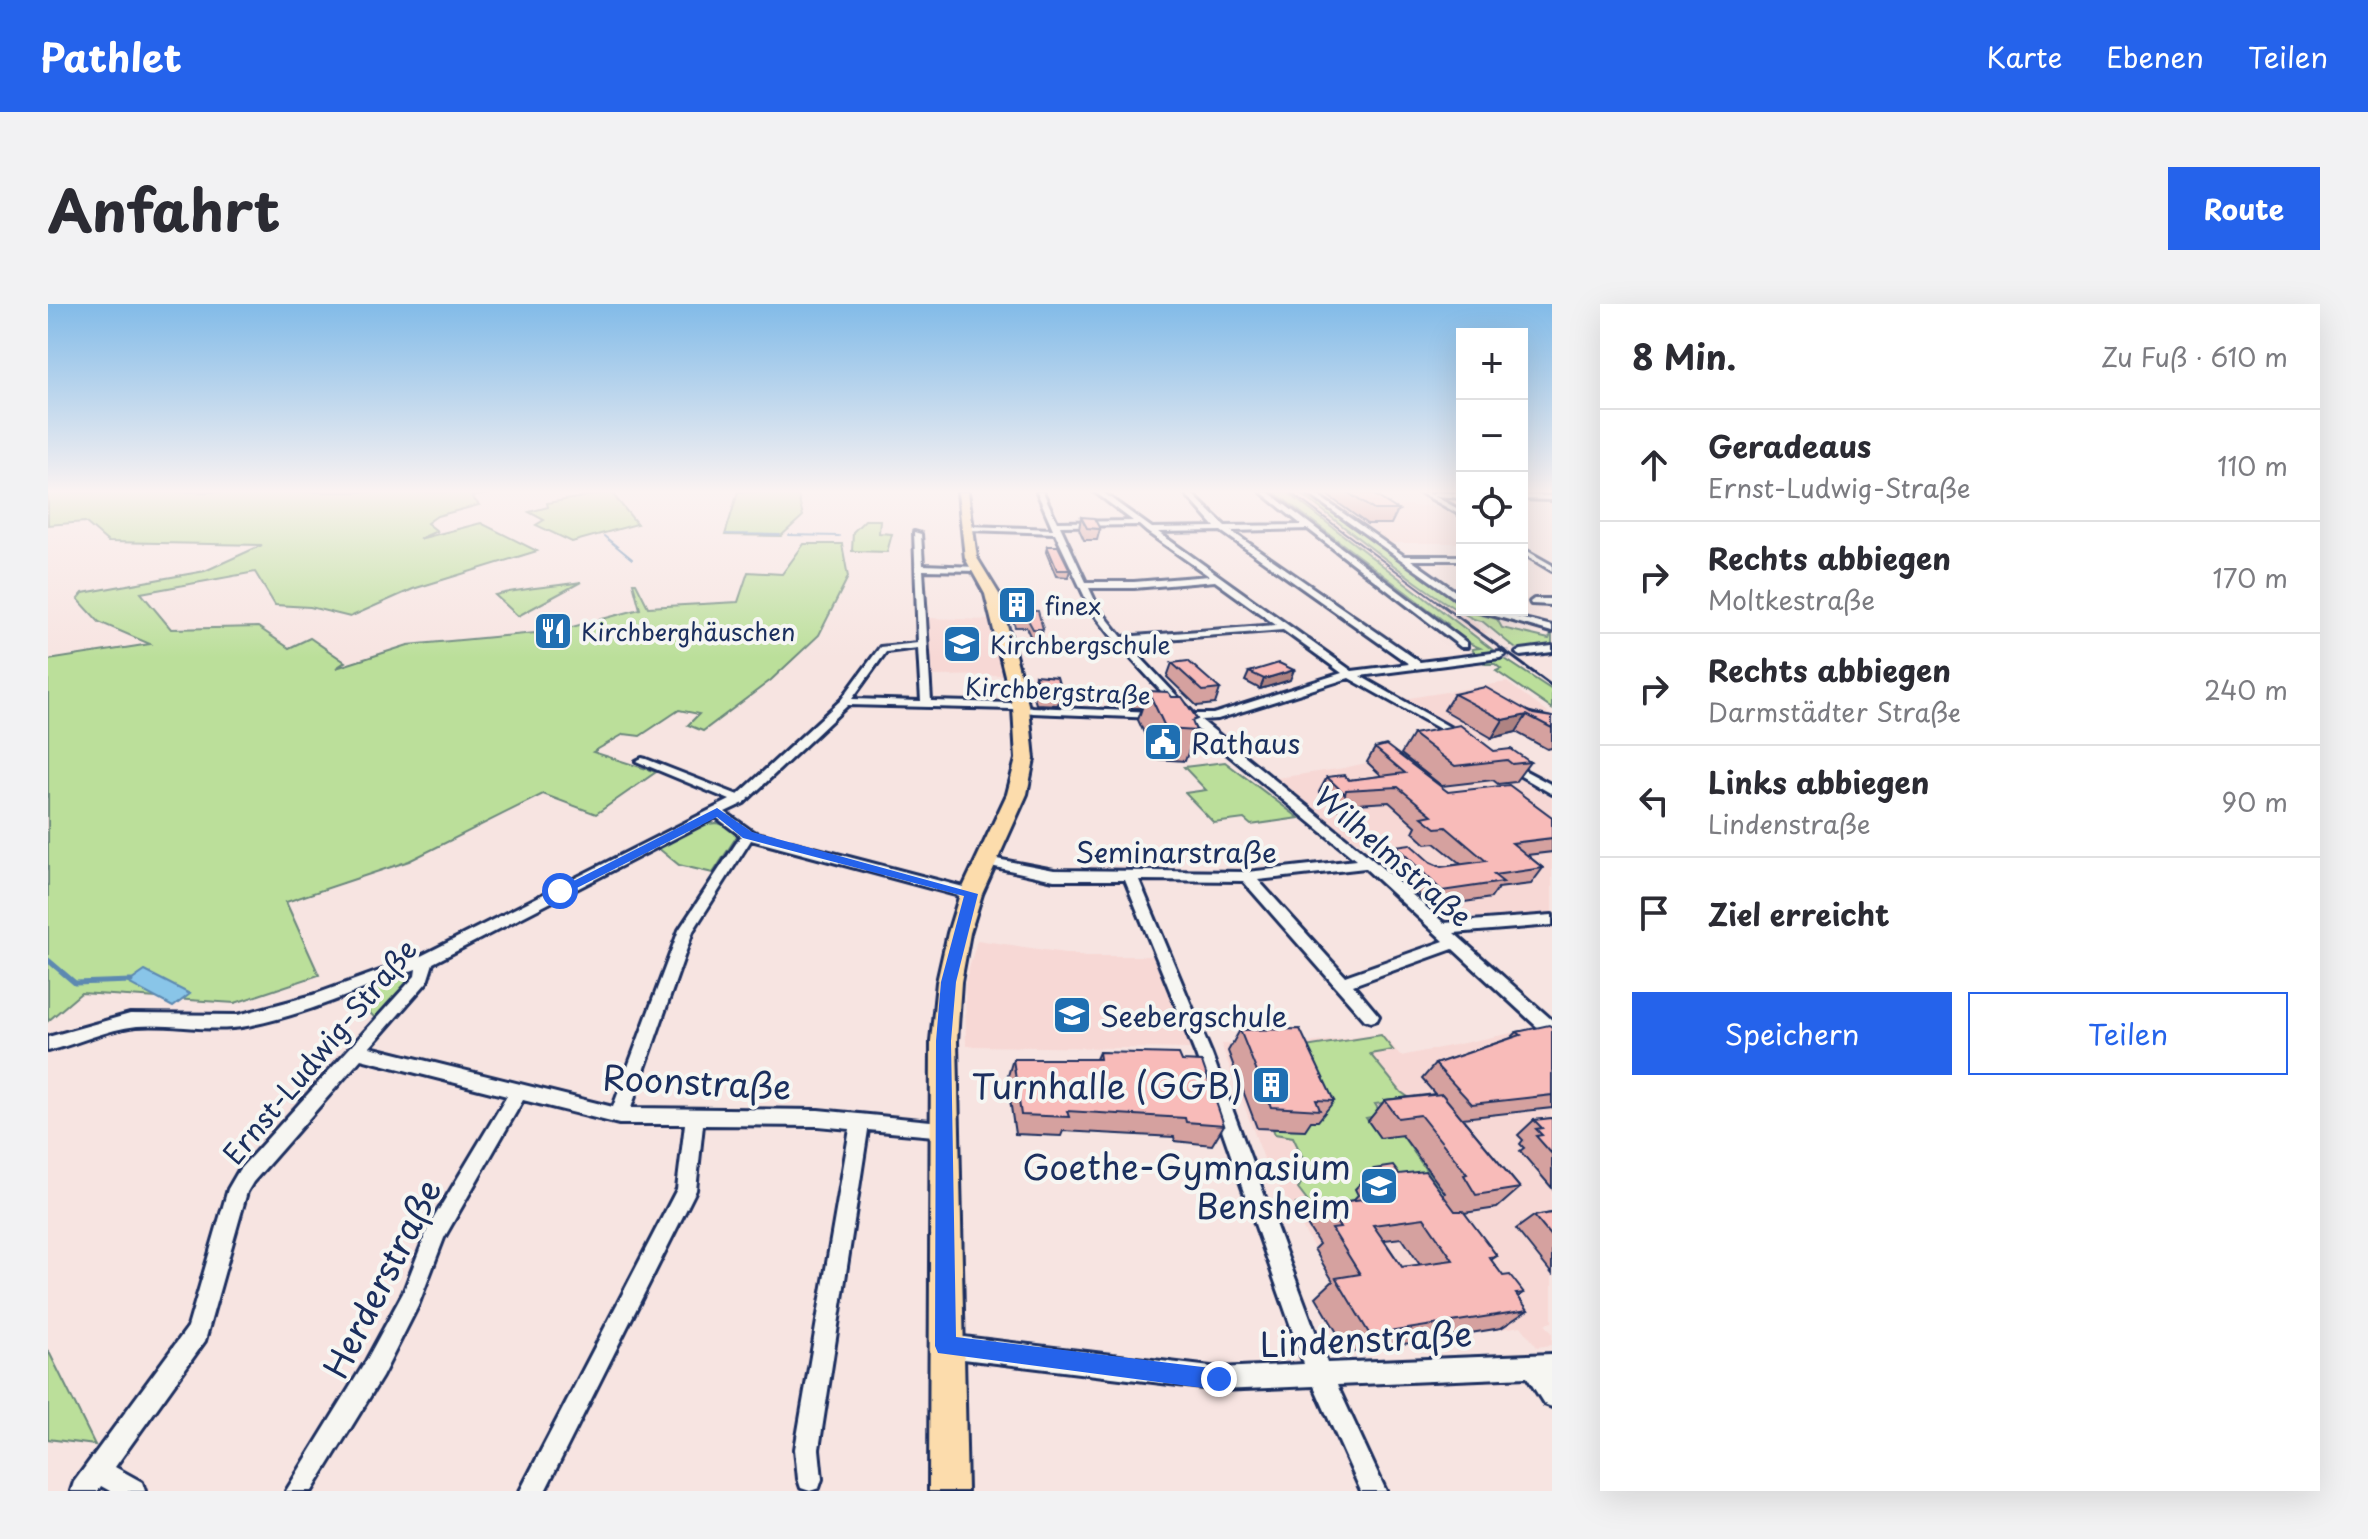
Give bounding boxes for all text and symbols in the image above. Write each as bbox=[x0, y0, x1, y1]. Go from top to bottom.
text: Pathlet bbox=[40, 28, 182, 85]
text: Karte bbox=[1987, 35, 2062, 78]
text: Ebenen bbox=[2106, 35, 2204, 78]
text: Teilen bbox=[2248, 35, 2328, 78]
text: Anfahrt bbox=[48, 166, 281, 251]
button: Route bbox=[2168, 167, 2320, 250]
map controls bbox=[1456, 328, 1528, 616]
button: + bbox=[1456, 328, 1528, 400]
text: 8 Min. bbox=[1632, 330, 1736, 382]
text: Zu Fuß · 610 m bbox=[2101, 337, 2288, 376]
button: − bbox=[1456, 400, 1528, 472]
text: Geradeaus bbox=[1708, 423, 1871, 468]
icon: ahead bbox=[1632, 443, 1676, 487]
text: 110 m bbox=[2217, 446, 2288, 485]
text: Ernst-Ludwig-Straße bbox=[1708, 468, 1971, 507]
button: locate bbox=[1456, 472, 1528, 544]
text: Rechts abbiegen bbox=[1708, 535, 1951, 580]
button: layers bbox=[1456, 544, 1528, 616]
icon: right bbox=[1632, 555, 1676, 599]
text: 170 m bbox=[2213, 558, 2288, 597]
text: Moltkestraße bbox=[1708, 580, 1875, 619]
building icon: finex bbox=[996, 584, 1038, 626]
place label: finex bbox=[1045, 587, 1101, 623]
restaurant icon: Kirchberghäuschen bbox=[532, 610, 574, 652]
place label: Kirchberghäuschen bbox=[581, 613, 795, 649]
school or university icon: Kirchbergschule bbox=[941, 623, 983, 665]
place label: Kirchbergschule bbox=[990, 626, 1171, 662]
text: Rechts abbiegen bbox=[1708, 647, 1951, 692]
street label: Kirchbergstraße bbox=[964, 667, 1152, 713]
icon: right bbox=[1632, 667, 1676, 711]
text: 240 m bbox=[2204, 670, 2288, 709]
text: Darmstädter Straße bbox=[1708, 692, 1961, 731]
public building icon: Rathaus bbox=[1142, 721, 1184, 763]
place label: Rathaus bbox=[1191, 721, 1300, 764]
text: Links abbiegen bbox=[1708, 759, 1929, 804]
street label: Wilhelmstraße bbox=[1306, 775, 1482, 937]
icon: left bbox=[1632, 779, 1676, 823]
text: 90 m bbox=[2221, 782, 2288, 821]
text: Lindenstraße bbox=[1708, 804, 1871, 843]
street label: Seminarstraße bbox=[1075, 830, 1277, 873]
route start bbox=[542, 873, 578, 909]
icon: arrive bbox=[1632, 891, 1676, 935]
text: Ziel erreicht bbox=[1708, 891, 1890, 936]
street label: Ernst-Ludwig-Straße bbox=[212, 929, 426, 1173]
button: Speichern bbox=[1632, 992, 1952, 1075]
button: Teilen bbox=[1968, 992, 2288, 1075]
school or university icon: Seebergschule bbox=[1051, 994, 1093, 1036]
place label: Seebergschule bbox=[1100, 994, 1288, 1037]
street label: Roonstraße bbox=[601, 1050, 793, 1112]
place label: Turnhalle (GGB) bbox=[971, 1059, 1243, 1111]
building icon: Turnhalle (GGB) bbox=[1250, 1064, 1292, 1106]
place label: Goethe-Gymnasium Bensheim bbox=[1022, 1140, 1351, 1231]
school or university icon: Goethe-Gymnasium Bensheim bbox=[1358, 1165, 1400, 1207]
street label: Herderstraße bbox=[309, 1169, 453, 1387]
street label: Lindenstraße bbox=[1258, 1306, 1474, 1370]
route end bbox=[1201, 1361, 1237, 1397]

